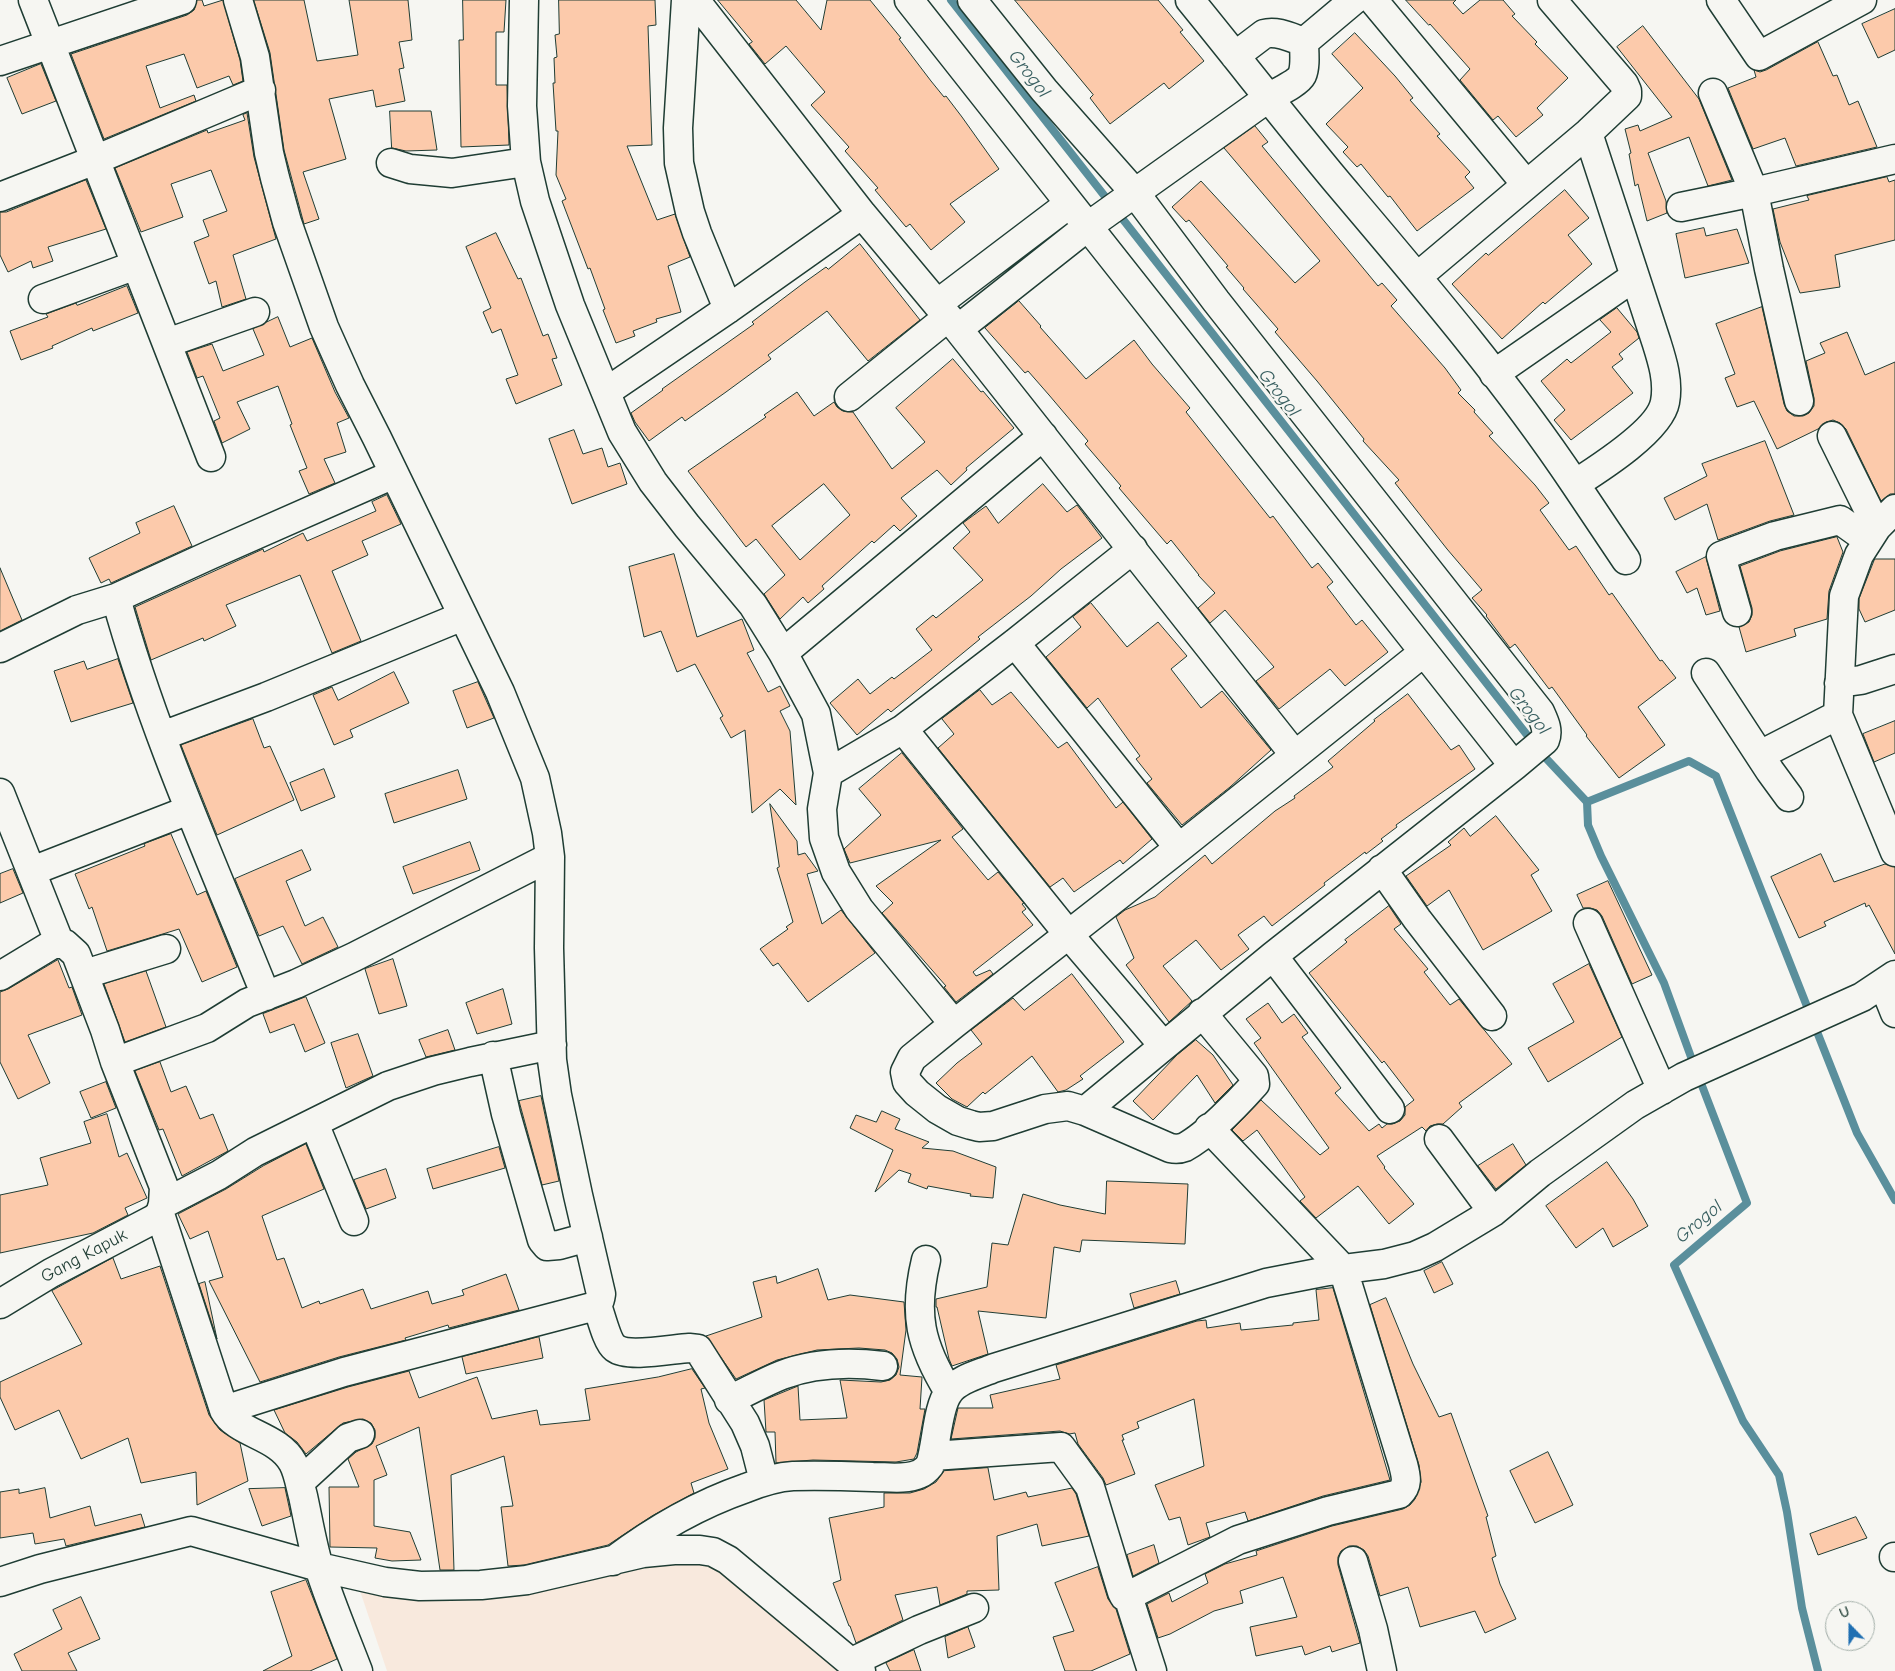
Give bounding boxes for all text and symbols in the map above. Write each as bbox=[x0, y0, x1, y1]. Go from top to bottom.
water label: Grogol bbox=[1003, 45, 1055, 103]
water label: Grogol bbox=[1253, 364, 1305, 422]
water label: Grogol bbox=[1503, 682, 1555, 740]
water label: Grogol bbox=[1671, 1196, 1727, 1248]
street label: Gang Kapuk bbox=[37, 1224, 131, 1288]
north arrow bbox=[1825, 1601, 1875, 1651]
text: U bbox=[1837, 1603, 1852, 1622]

